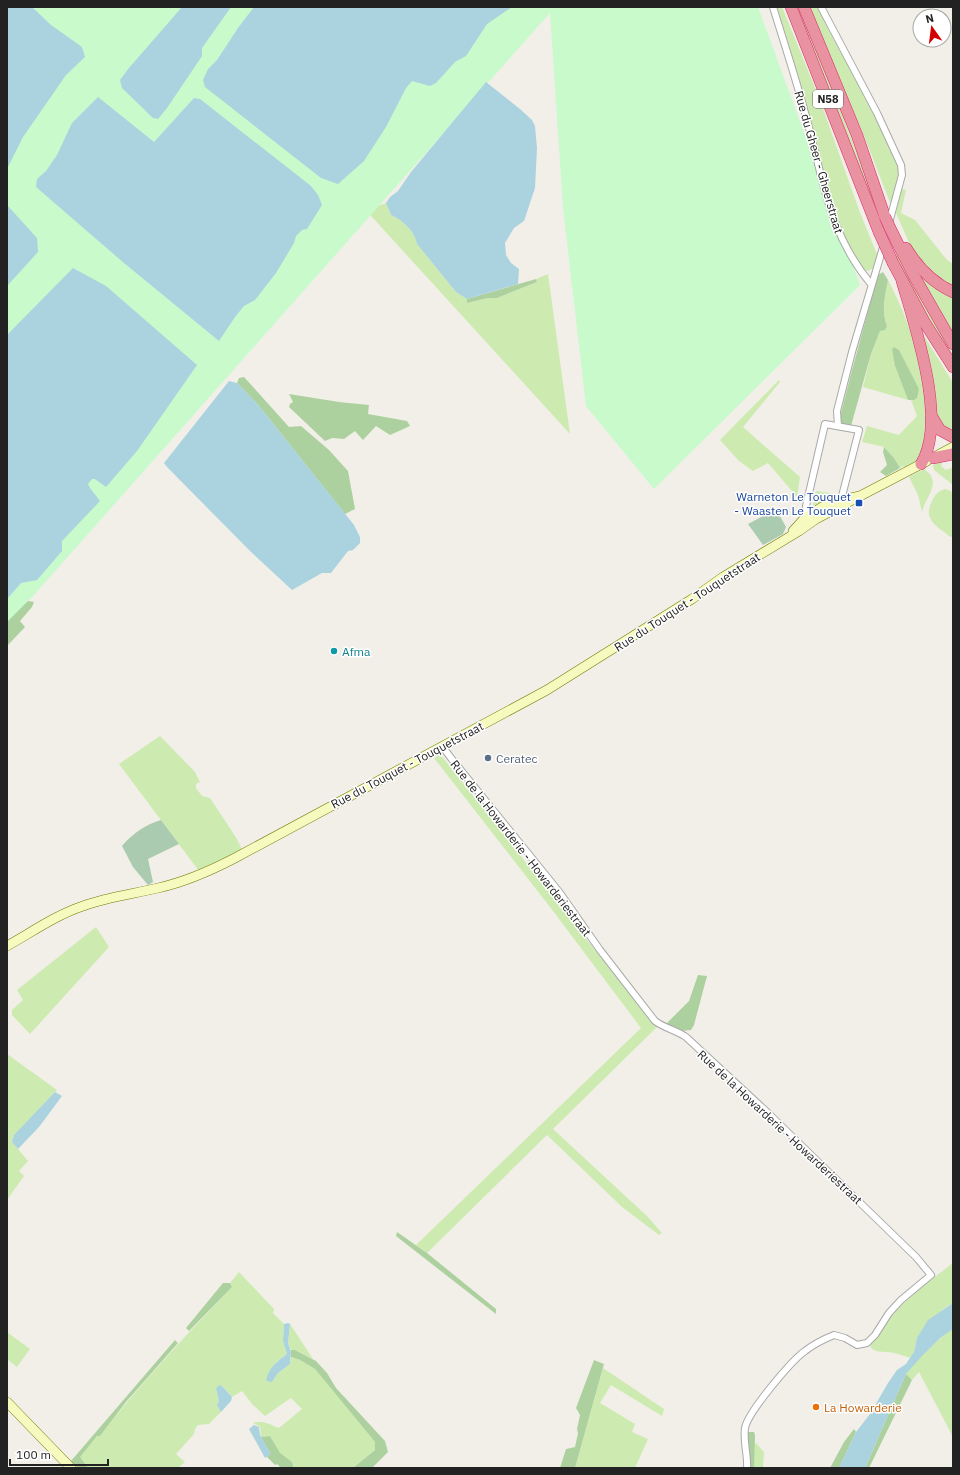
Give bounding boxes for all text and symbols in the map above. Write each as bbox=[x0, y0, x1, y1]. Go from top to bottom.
north arrow bbox=[912, 8, 952, 48]
text: N bbox=[924, 11, 935, 26]
street label: Rue du Gheer - Gheerstraat bbox=[791, 89, 847, 235]
road number: N58 bbox=[813, 90, 843, 108]
place label: Warneton Le Touquet - Waasten Le Touquet bbox=[734, 489, 851, 518]
marker: Warneton Le Touquet - Waasten Le Touquet bbox=[854, 498, 864, 508]
street label: Rue du Touquet - Touquetstraat bbox=[611, 549, 763, 655]
place label: Afma bbox=[342, 644, 371, 659]
marker: Afma bbox=[329, 646, 339, 656]
street label: Rue du Touquet - Touquetstraat bbox=[328, 718, 486, 812]
place label: Ceratec bbox=[496, 751, 538, 766]
marker: Ceratec bbox=[483, 753, 493, 763]
street label: Rue de la Howarderie - Howarderiestraat bbox=[447, 757, 595, 939]
street label: Rue de la Howarderie - Howarderiestraat bbox=[695, 1047, 865, 1207]
place label: La Howarderie bbox=[824, 1400, 902, 1415]
marker: La Howarderie bbox=[811, 1402, 821, 1412]
scale bar bbox=[10, 1441, 108, 1467]
text: 100 m bbox=[16, 1447, 51, 1462]

